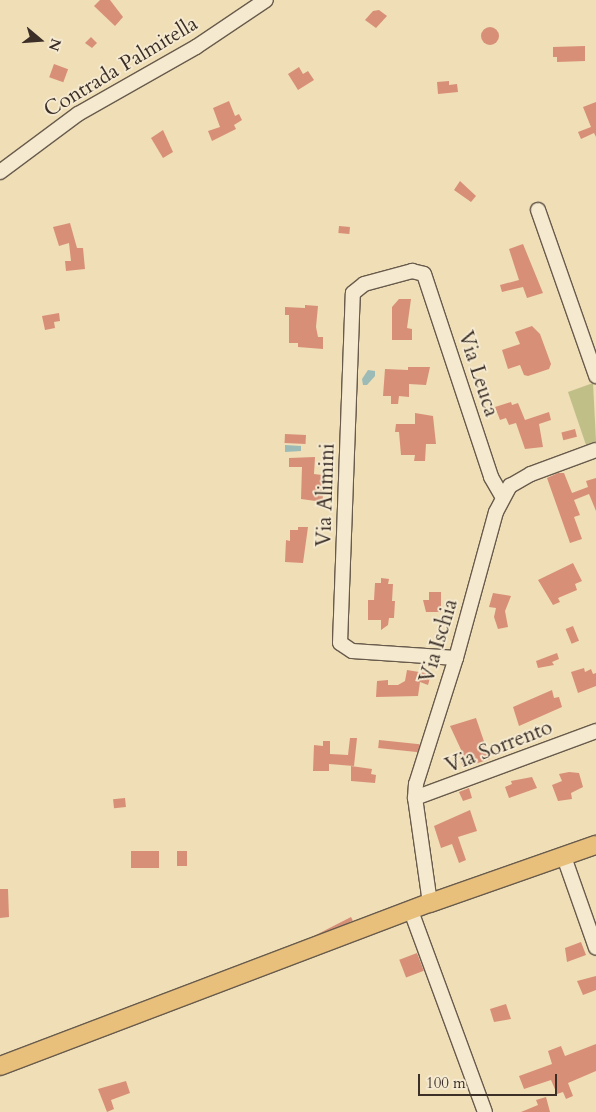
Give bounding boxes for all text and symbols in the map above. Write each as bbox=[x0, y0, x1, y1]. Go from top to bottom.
street label: Contrada Palmitella bbox=[39, 11, 203, 123]
north arrow bbox=[15, 15, 65, 65]
text: N bbox=[44, 36, 66, 54]
street label: Via Leuca bbox=[452, 328, 504, 420]
street label: Via Alimini bbox=[312, 443, 340, 547]
street label: Via Ischia bbox=[414, 596, 464, 686]
street label: Via Sorrento bbox=[442, 715, 556, 779]
scale bar bbox=[421, 1064, 560, 1096]
text: 100 m bbox=[426, 1073, 466, 1093]

